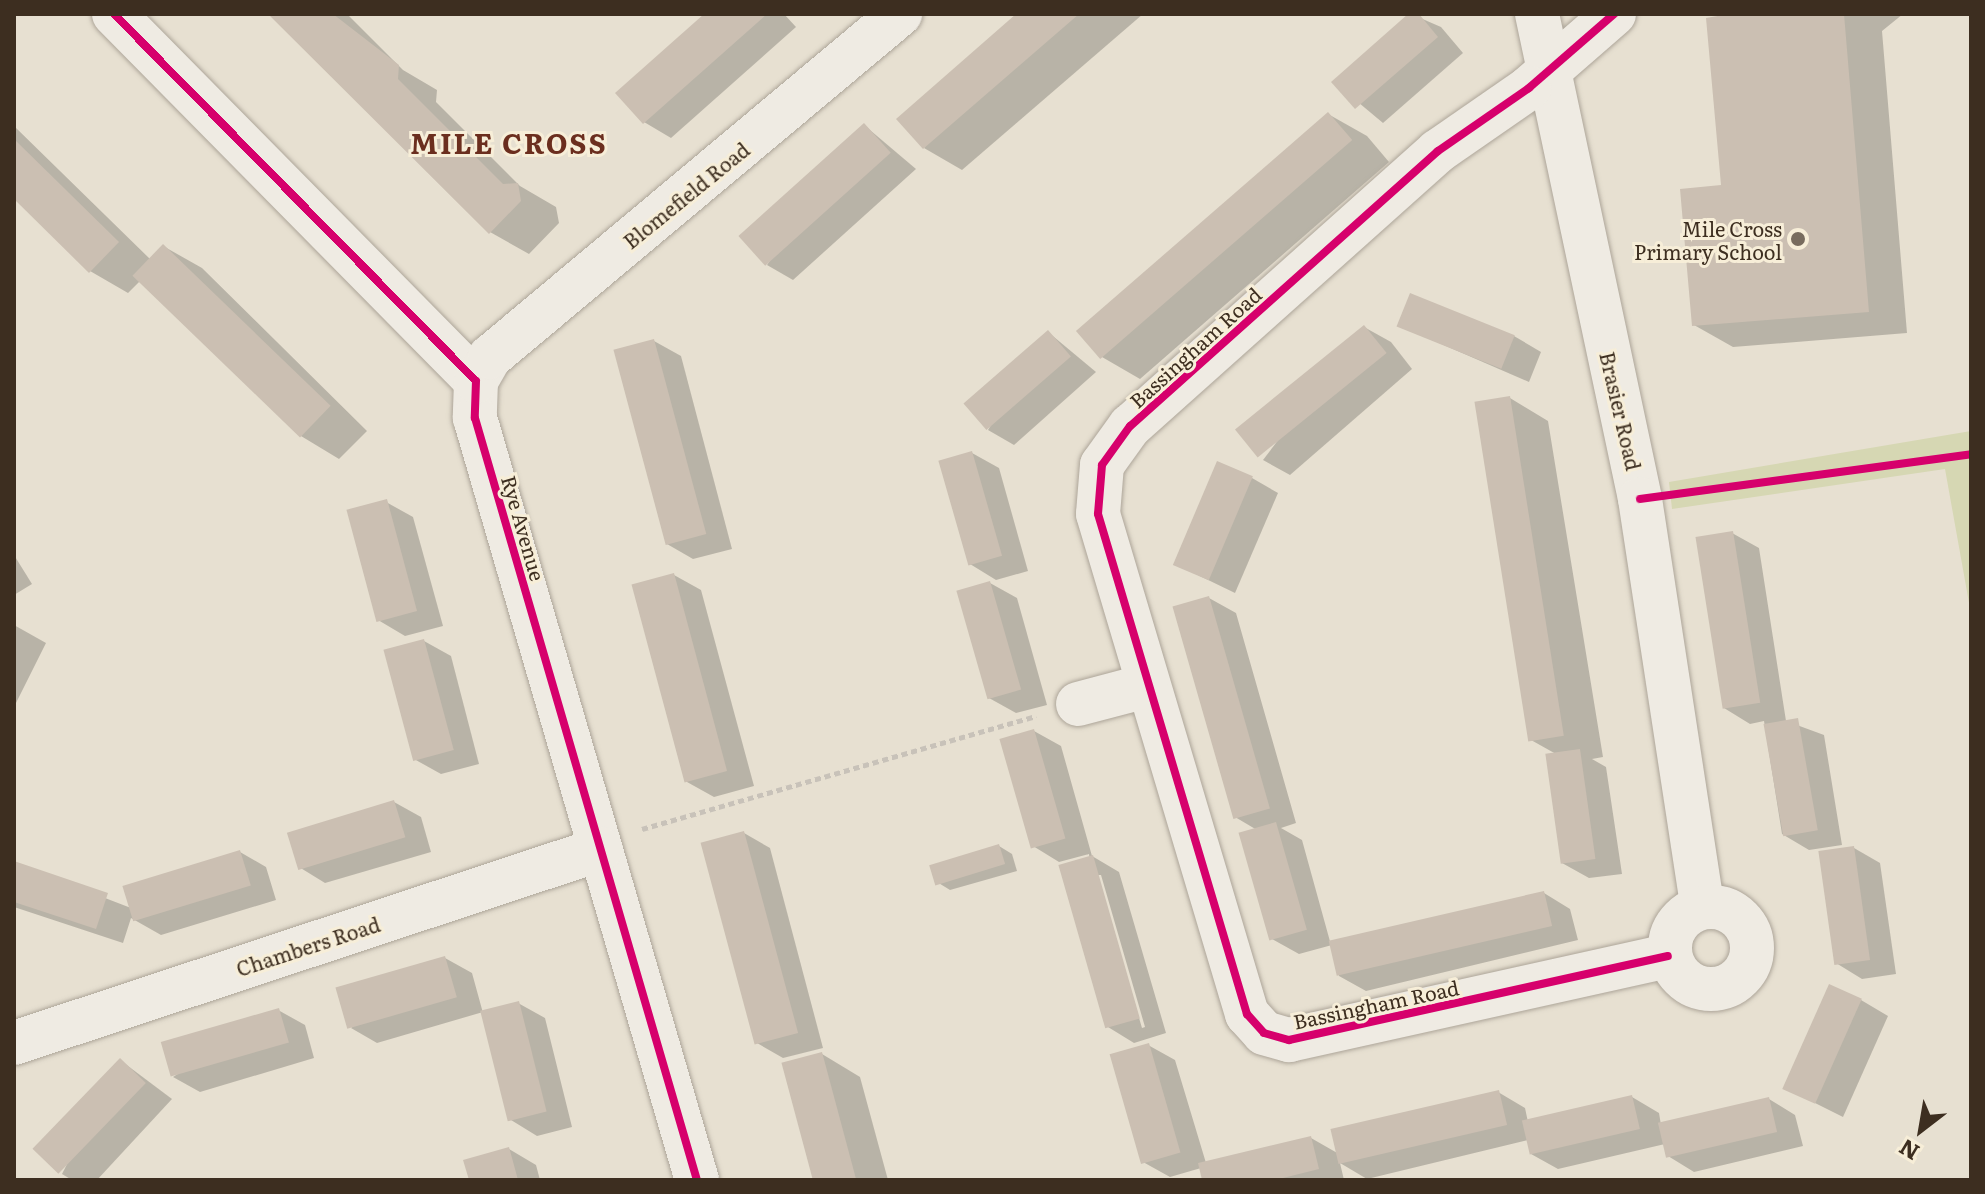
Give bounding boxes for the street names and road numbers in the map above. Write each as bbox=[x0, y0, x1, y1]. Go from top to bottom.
street label: Blomefield Road bbox=[618, 137, 754, 253]
street label: Bassingham Road bbox=[1124, 282, 1266, 412]
street label: Brasier Road bbox=[1596, 349, 1646, 473]
street label: Rye Avenue bbox=[497, 472, 551, 584]
street label: Chambers Road bbox=[233, 911, 383, 981]
street label: Bassingham Road bbox=[1291, 975, 1461, 1033]

